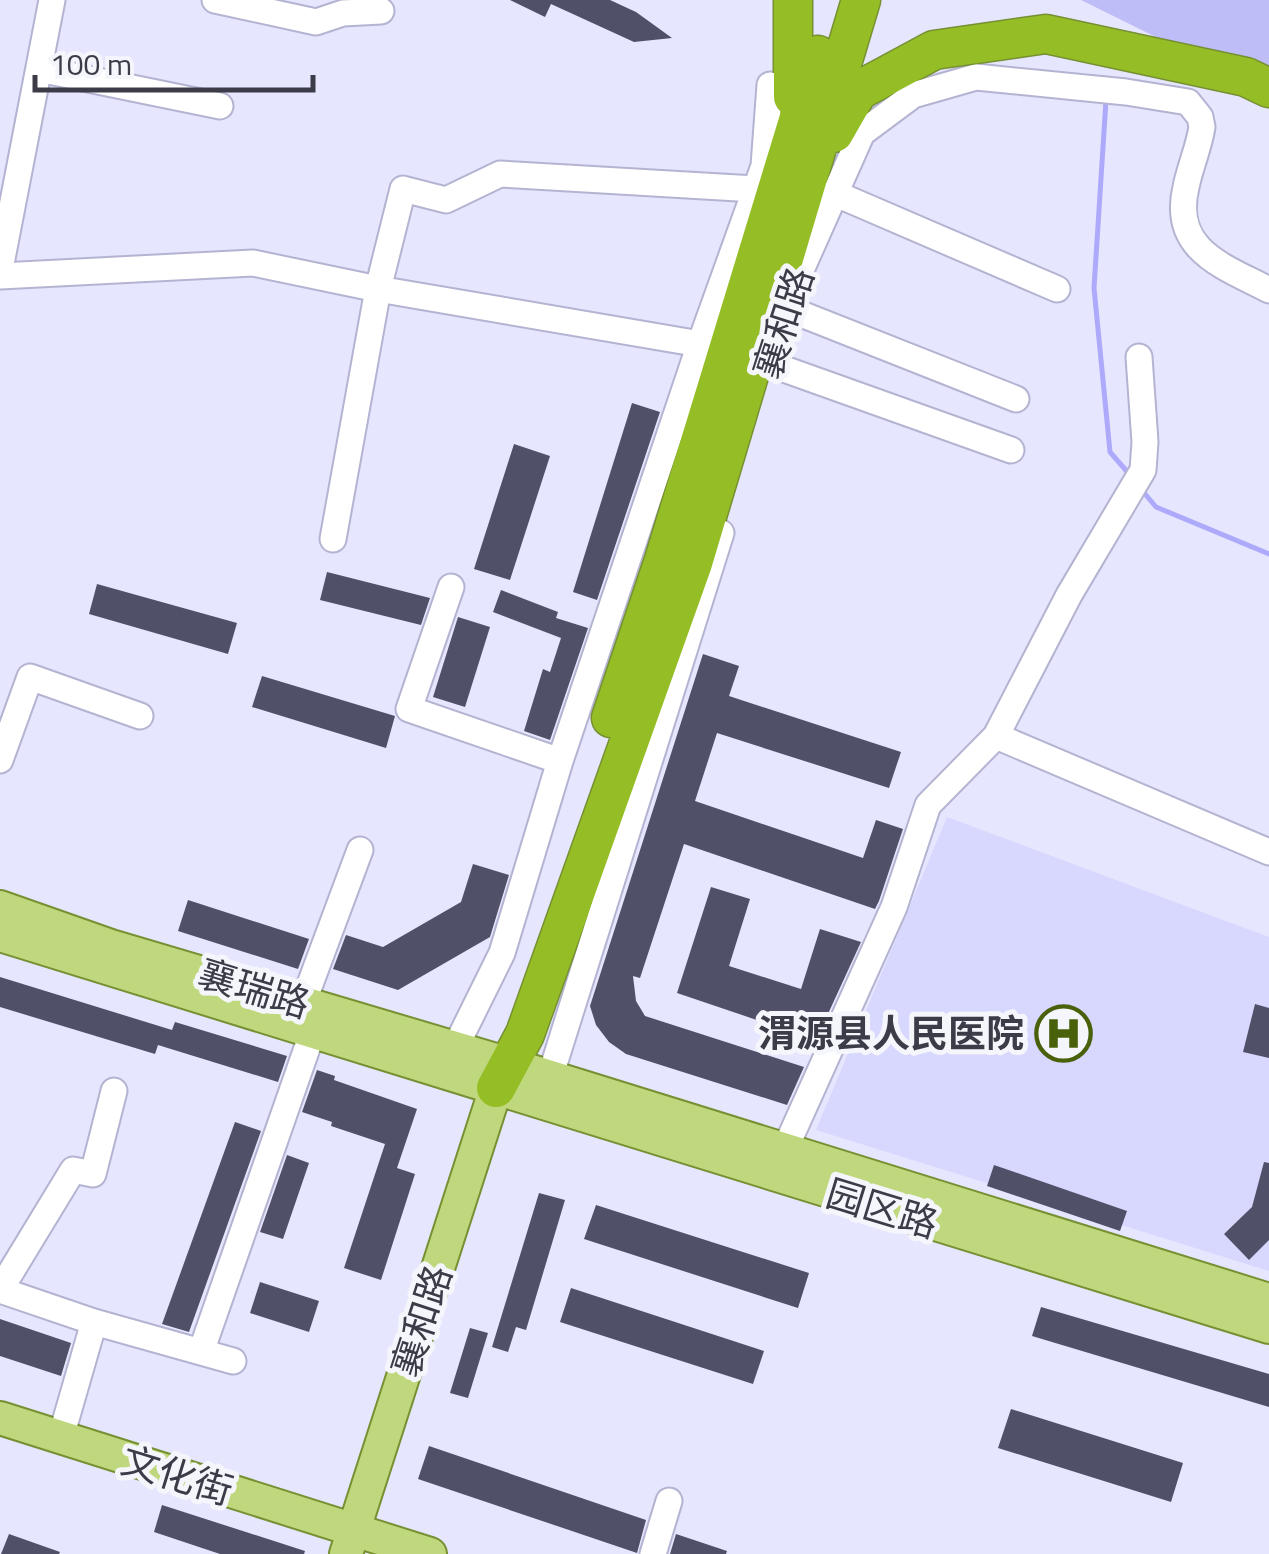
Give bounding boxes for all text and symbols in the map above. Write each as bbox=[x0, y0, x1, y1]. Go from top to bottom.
scale bar bbox=[35, 30, 312, 92]
text: 100 m bbox=[50, 41, 132, 87]
street label: 襄和路 bbox=[738, 260, 828, 386]
street label: 襄瑞路 bbox=[191, 944, 317, 1032]
place label: 渭源县人民医院 bbox=[758, 1004, 1024, 1062]
hospital icon: 渭源县人民医院 bbox=[1033, 1004, 1093, 1064]
street label: 园区路 bbox=[819, 1164, 945, 1252]
street label: 襄和路 bbox=[376, 1258, 466, 1384]
street label: 文化街 bbox=[114, 1431, 240, 1519]

